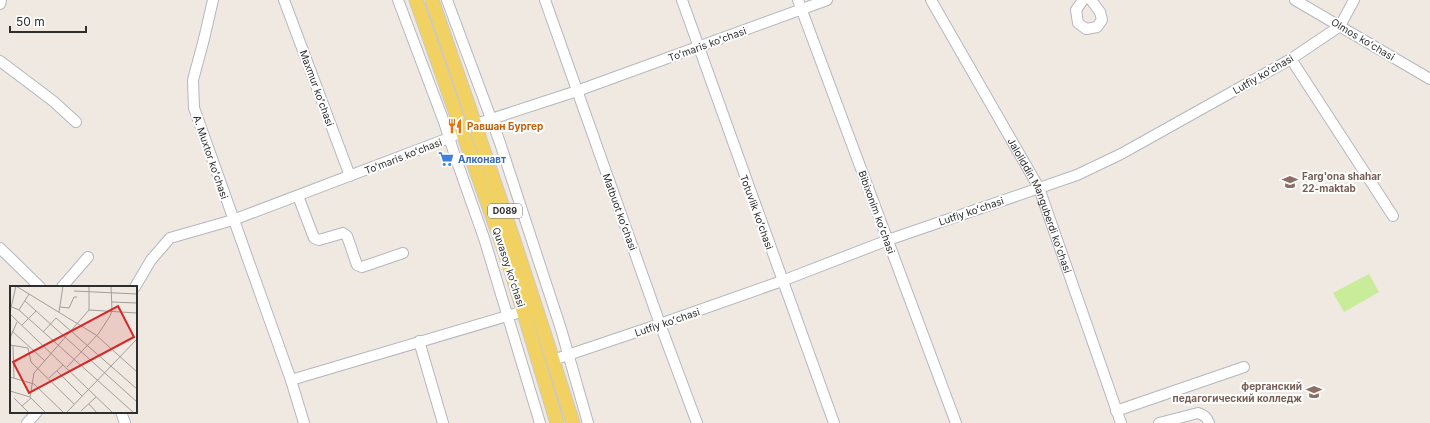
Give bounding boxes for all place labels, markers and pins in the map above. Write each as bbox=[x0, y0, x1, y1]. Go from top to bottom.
restaurant icon: Равшан Бургер bbox=[446, 117, 464, 135]
place label: Равшан Бургер bbox=[467, 120, 543, 133]
supermarket icon: Алконавт bbox=[437, 150, 455, 168]
place label: Алконавт bbox=[458, 153, 506, 165]
place label: Farg'ona shahar 22-maktab bbox=[1302, 170, 1381, 194]
school or university icon: Farg'ona shahar 22-maktab bbox=[1281, 173, 1299, 191]
place label: ферганский педагогический колледж bbox=[1173, 380, 1302, 404]
school or university icon: ферганский педагогический колледж bbox=[1305, 383, 1323, 401]

